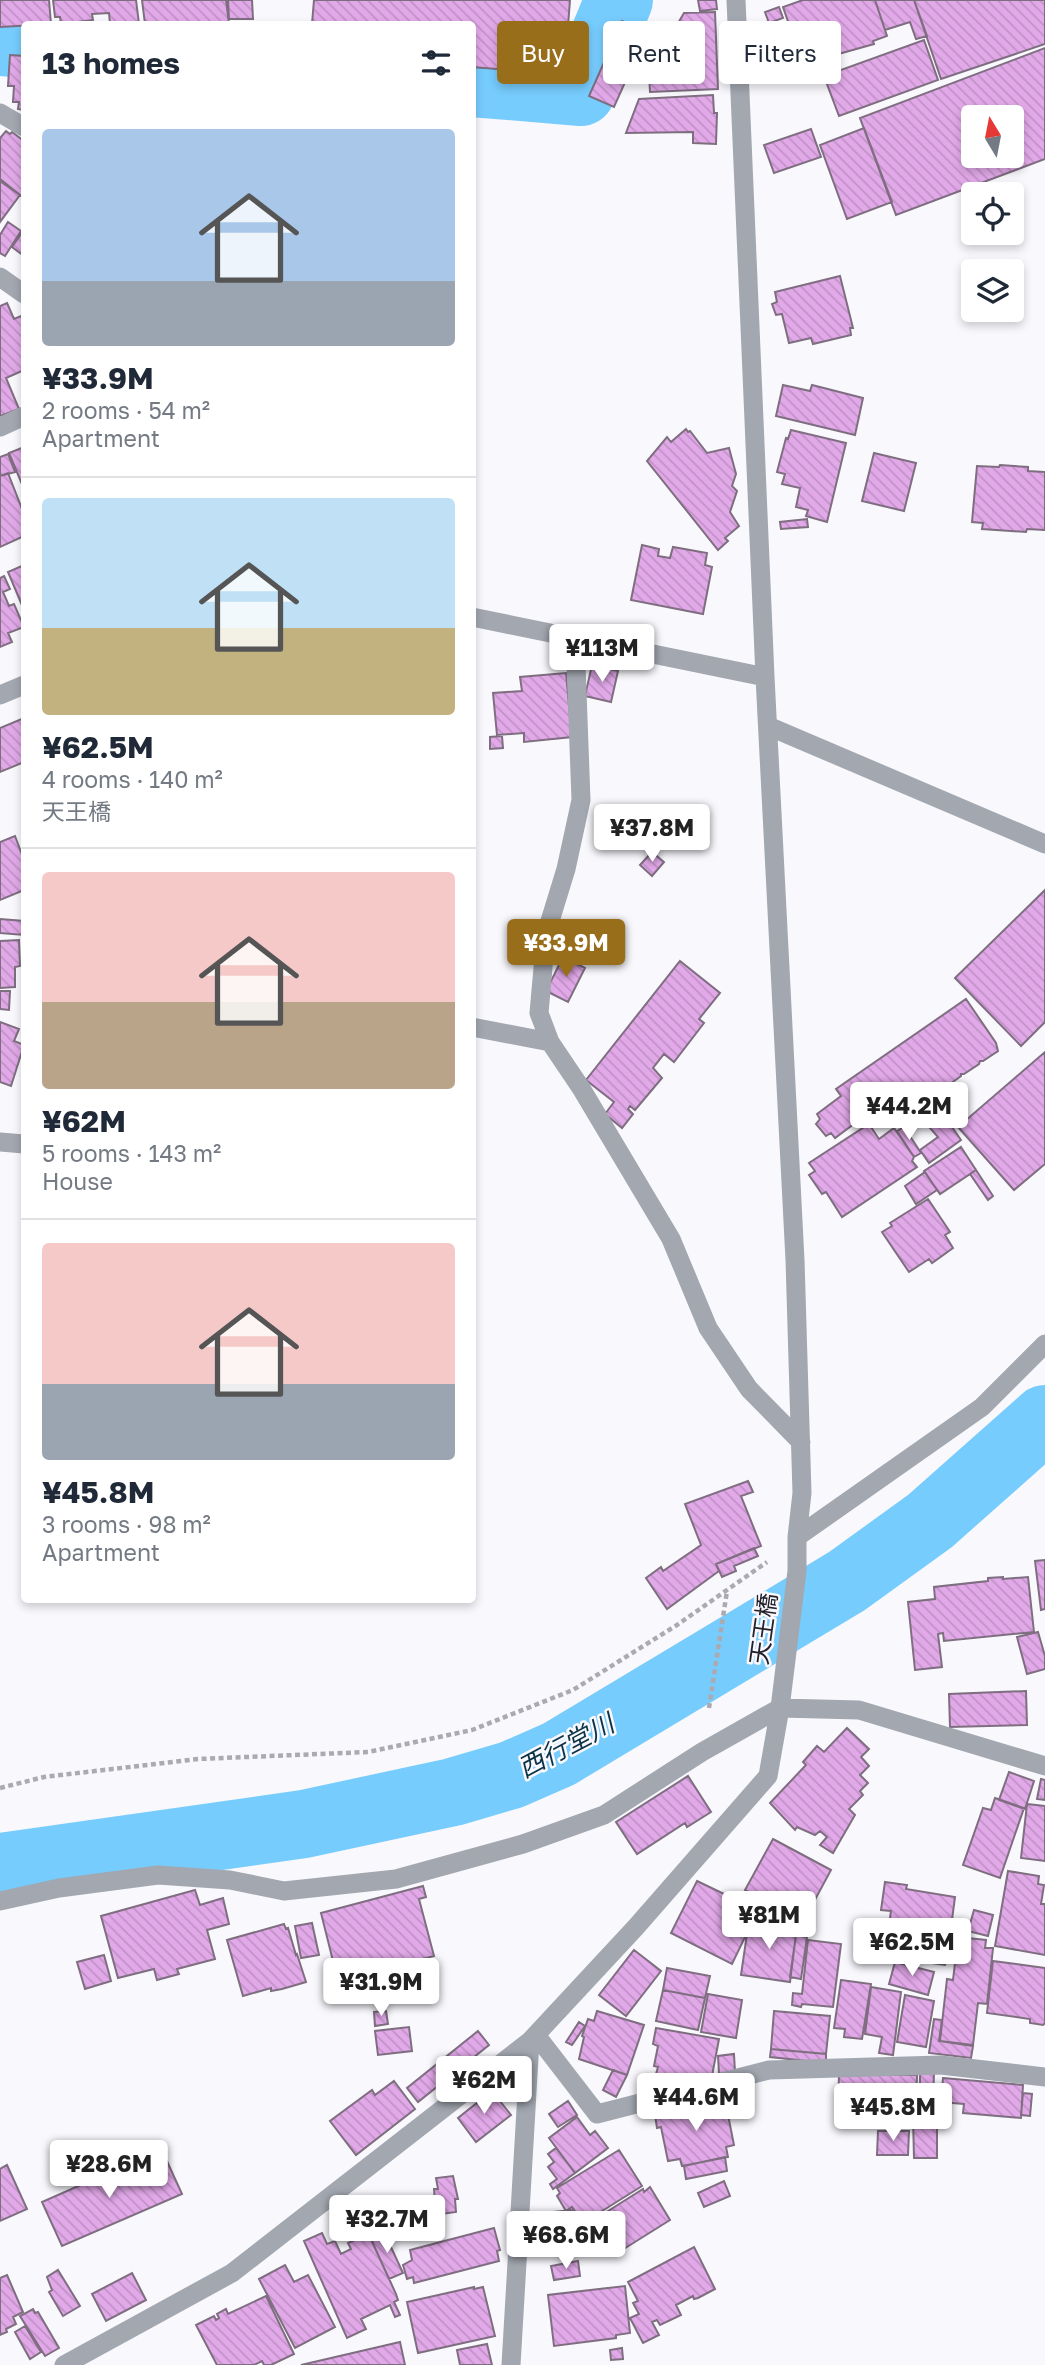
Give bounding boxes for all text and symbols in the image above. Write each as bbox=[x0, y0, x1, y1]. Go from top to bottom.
chip: Buy bbox=[497, 21, 589, 84]
chip: Rent bbox=[603, 21, 705, 84]
chip: Filters bbox=[719, 21, 841, 84]
icon: filters bbox=[417, 44, 455, 82]
text: 13 homes bbox=[42, 45, 180, 81]
north arrow bbox=[961, 105, 1024, 168]
map controls bbox=[961, 105, 1024, 322]
icon: home bbox=[186, 175, 312, 301]
button: locate bbox=[961, 182, 1024, 245]
button: layers bbox=[961, 259, 1024, 322]
text: ¥33.9M bbox=[42, 360, 154, 396]
text: 2 rooms · 54 m² bbox=[42, 396, 210, 424]
text: Apartment bbox=[42, 424, 160, 452]
icon: home bbox=[186, 544, 312, 670]
pin: ¥113M bbox=[553, 624, 651, 684]
text: ¥113M bbox=[565, 633, 639, 661]
text: ¥62.5M bbox=[42, 729, 154, 765]
text: 4 rooms · 140 m² bbox=[42, 765, 223, 793]
text: 天王橋 bbox=[42, 797, 111, 825]
pin: ¥37.8M bbox=[595, 804, 709, 864]
text: ¥37.8M bbox=[610, 813, 694, 841]
icon: home bbox=[186, 918, 312, 1044]
pin: ¥33.9M bbox=[509, 920, 623, 979]
text: ¥33.9M bbox=[523, 928, 609, 956]
pin: ¥44.2M bbox=[852, 1082, 966, 1142]
text: ¥44.2M bbox=[866, 1091, 952, 1119]
text: ¥62M bbox=[42, 1103, 126, 1139]
text: 5 rooms · 143 m² bbox=[42, 1139, 221, 1167]
text: House bbox=[42, 1167, 113, 1195]
icon: home bbox=[186, 1289, 312, 1415]
text: ¥45.8M bbox=[42, 1474, 154, 1510]
text: 3 rooms · 98 m² bbox=[42, 1510, 211, 1538]
text: Apartment bbox=[42, 1538, 160, 1566]
street label: 天王橋 bbox=[743, 1591, 782, 1666]
water label: 西行堂川 bbox=[513, 1706, 622, 1784]
pin: ¥81M bbox=[728, 1892, 810, 1951]
text: ¥81M bbox=[738, 1900, 800, 1928]
pin: ¥62.5M bbox=[855, 1918, 969, 1978]
text: ¥62.5M bbox=[869, 1927, 955, 1955]
pin: ¥31.9M bbox=[324, 1958, 438, 2018]
text: ¥31.9M bbox=[339, 1967, 423, 1995]
pin: ¥62M bbox=[443, 2056, 525, 2116]
text: ¥62M bbox=[452, 2065, 516, 2093]
pin: ¥44.6M bbox=[639, 2074, 753, 2133]
text: ¥44.6M bbox=[653, 2082, 739, 2110]
pin: ¥45.8M bbox=[836, 2084, 950, 2143]
text: ¥45.8M bbox=[850, 2092, 936, 2120]
pin: ¥28.6M bbox=[52, 2140, 166, 2200]
text: ¥28.6M bbox=[66, 2149, 152, 2177]
pin: ¥32.7M bbox=[330, 2196, 444, 2255]
text: ¥32.7M bbox=[345, 2204, 429, 2232]
pin: ¥68.6M bbox=[509, 2212, 623, 2271]
text: ¥68.6M bbox=[523, 2220, 609, 2248]

